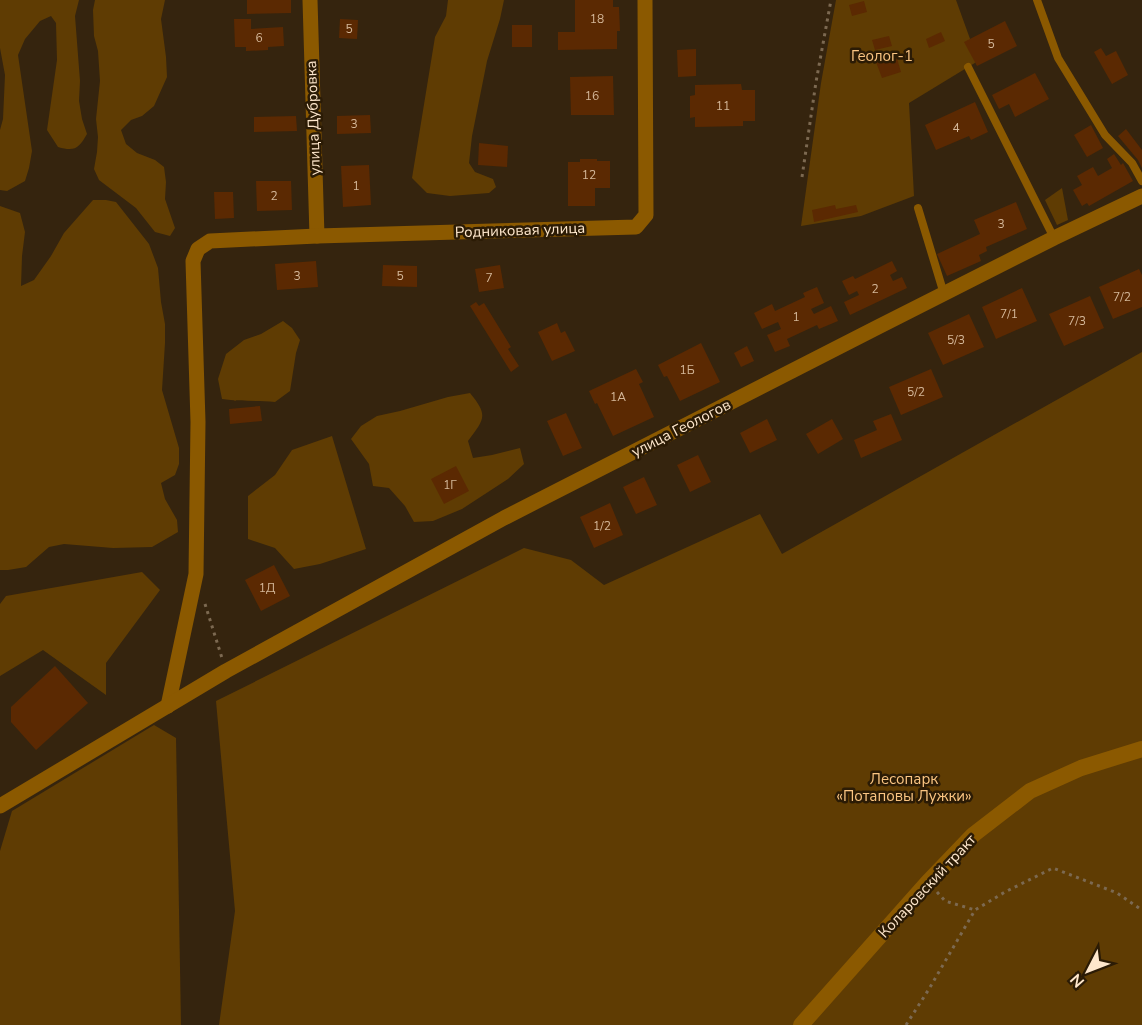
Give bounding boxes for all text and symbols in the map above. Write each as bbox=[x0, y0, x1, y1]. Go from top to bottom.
house number: 18 bbox=[590, 11, 604, 27]
house number: 5 bbox=[345, 21, 353, 37]
house number: 6 bbox=[255, 30, 263, 46]
house number: 5 bbox=[987, 36, 995, 52]
park label: Геолог-1 bbox=[851, 46, 913, 66]
street label: улица Дубровка bbox=[301, 60, 325, 176]
house number: 16 bbox=[585, 88, 599, 104]
house number: 11 bbox=[716, 98, 730, 114]
house number: 3 bbox=[350, 116, 358, 132]
house number: 4 bbox=[952, 120, 960, 136]
house number: 12 bbox=[582, 167, 596, 183]
house number: 1 bbox=[352, 178, 360, 194]
house number: 2 bbox=[270, 188, 278, 204]
house number: 3 bbox=[997, 216, 1005, 232]
street label: Родниковая улица bbox=[454, 218, 586, 242]
house number: 3 bbox=[293, 268, 301, 284]
house number: 5 bbox=[396, 268, 404, 284]
house number: 7 bbox=[485, 270, 493, 286]
house number: 2 bbox=[871, 281, 879, 297]
house number: 7/2 bbox=[1113, 289, 1131, 305]
house number: 7/1 bbox=[1000, 306, 1018, 322]
house number: 1 bbox=[792, 309, 800, 325]
house number: 7/3 bbox=[1068, 313, 1086, 329]
house number: 5/3 bbox=[947, 332, 965, 348]
house number: 1Б bbox=[679, 362, 695, 378]
house number: 5/2 bbox=[907, 384, 925, 400]
house number: 1А bbox=[610, 389, 626, 405]
street label: улица Геологов bbox=[628, 394, 734, 462]
house number: 1Г bbox=[443, 477, 457, 493]
house number: 1/2 bbox=[593, 518, 611, 534]
house number: 1Д bbox=[259, 580, 276, 596]
park label: Лесопарк «Потаповы Лужки» bbox=[836, 769, 972, 806]
street label: Коларовский тракт bbox=[874, 830, 980, 942]
north arrow bbox=[1058, 941, 1118, 1001]
text: N bbox=[1065, 969, 1090, 992]

